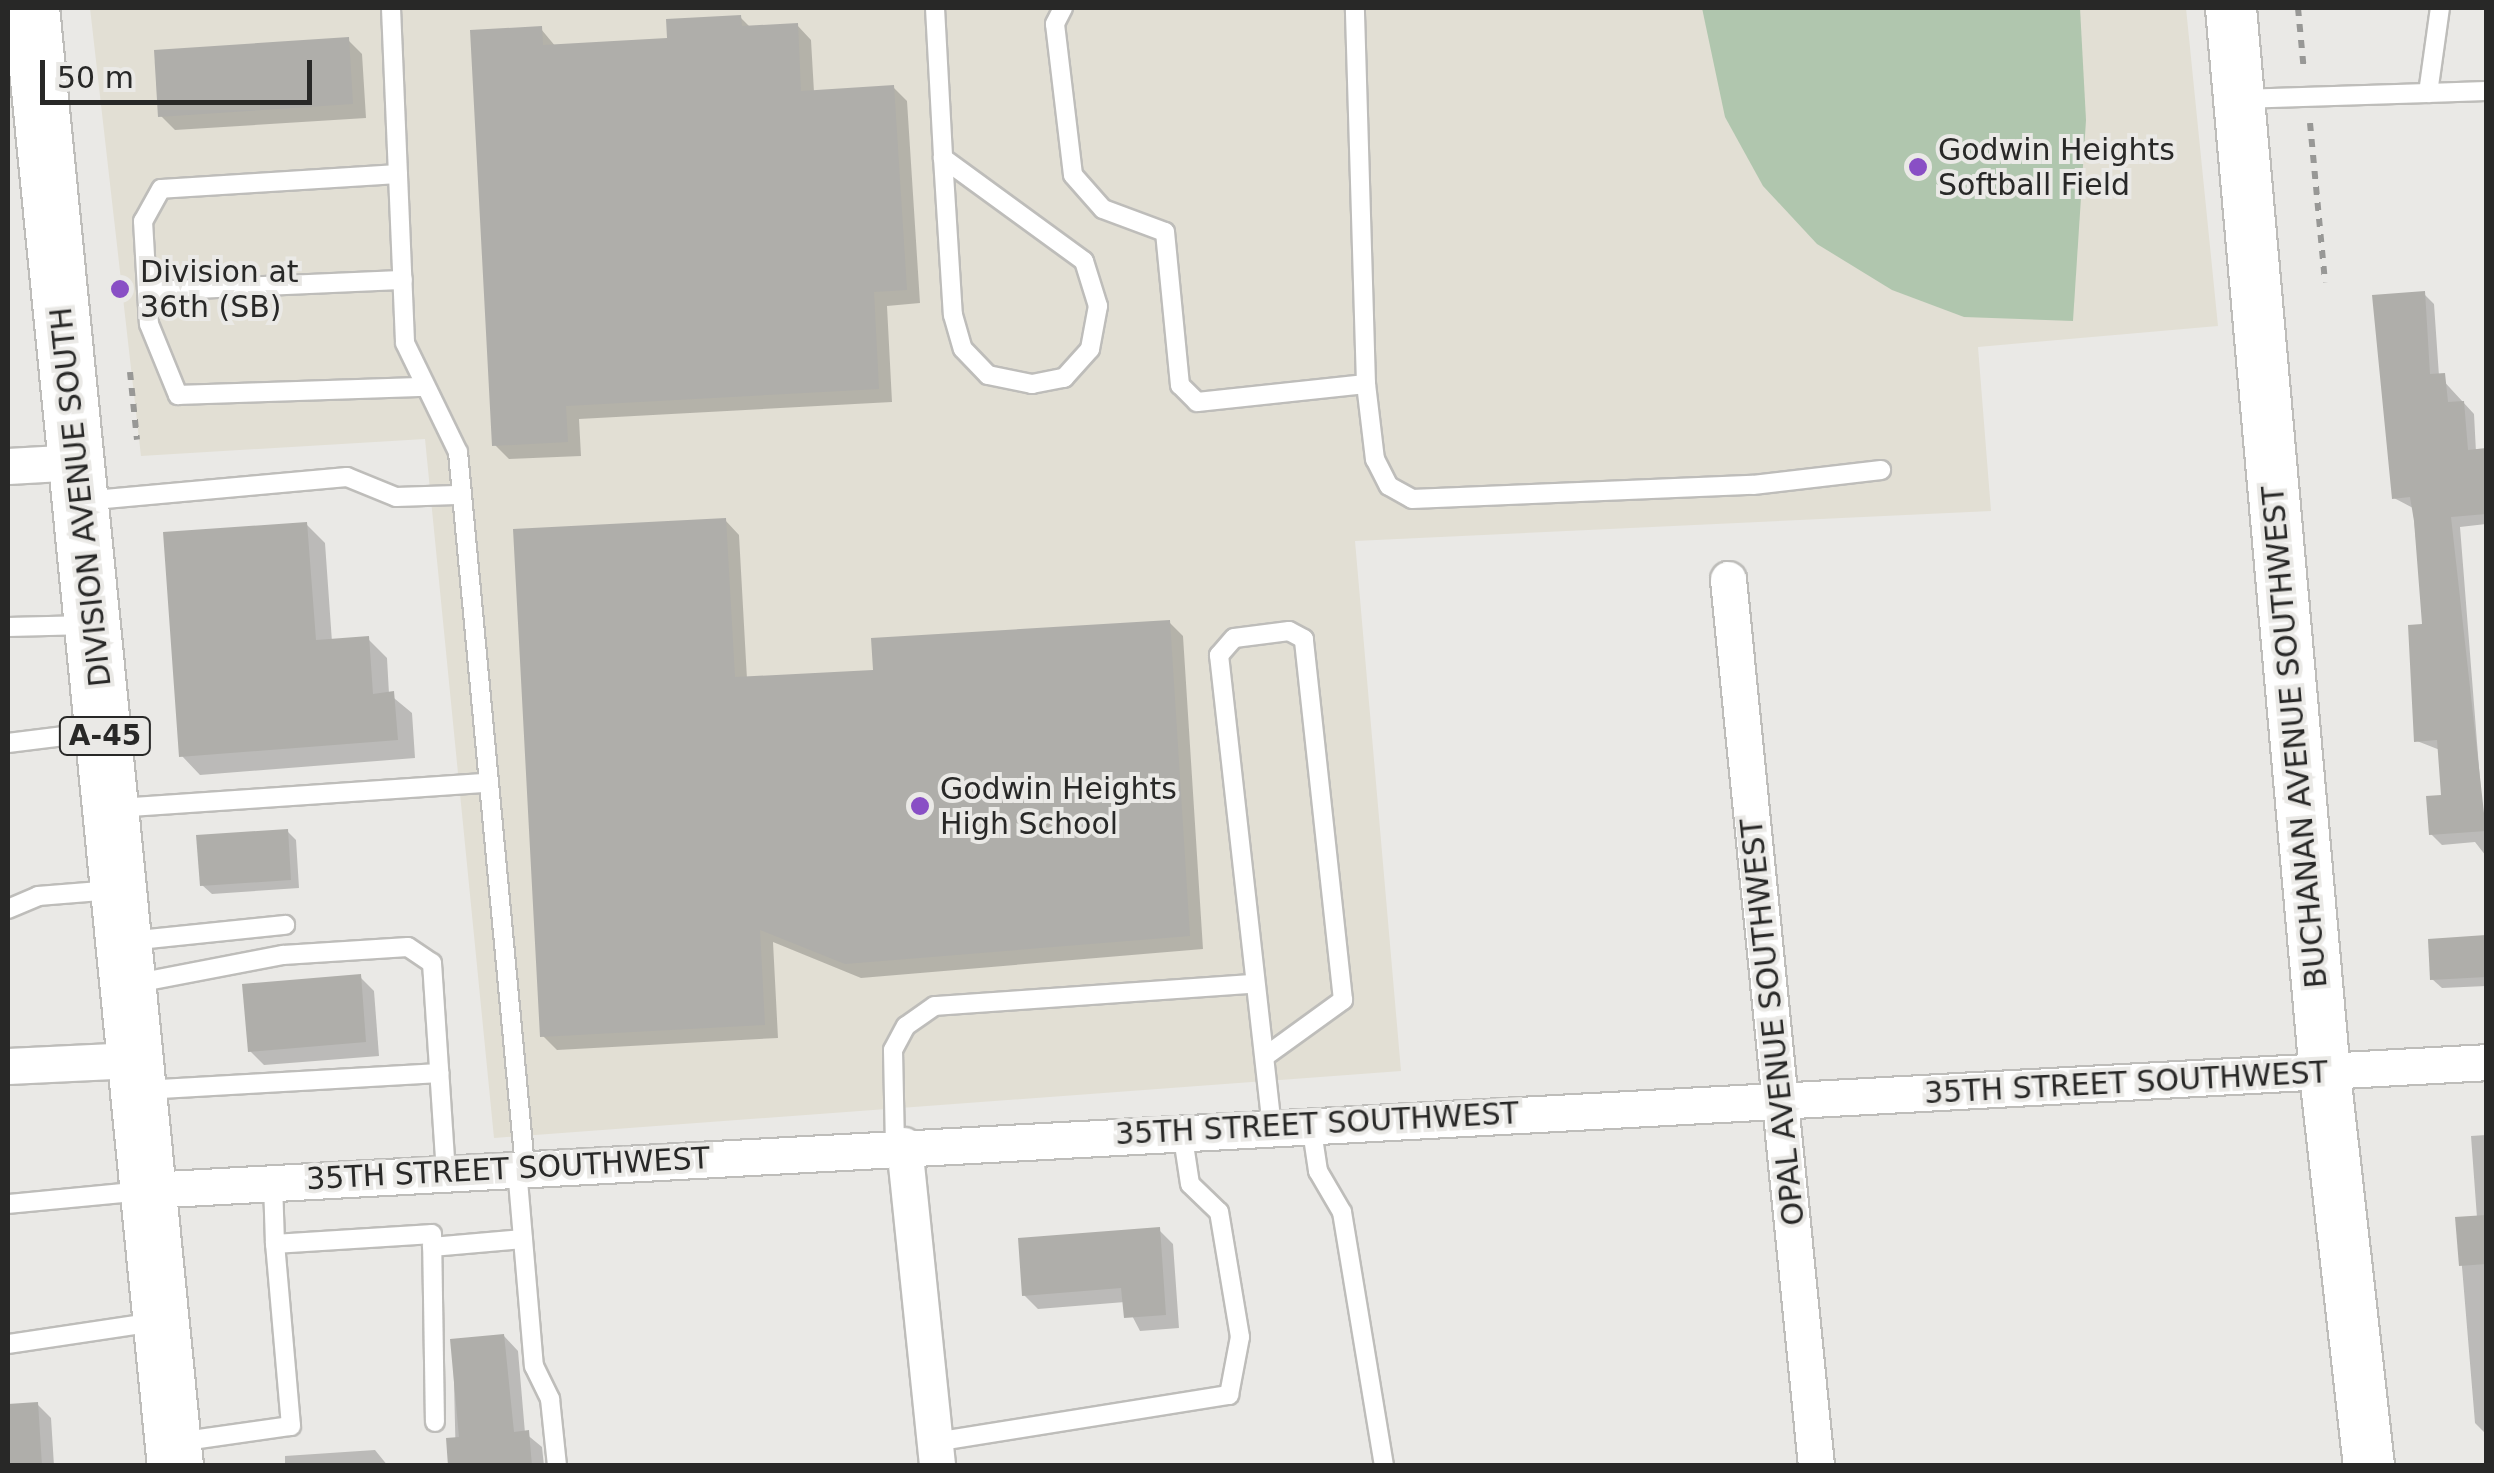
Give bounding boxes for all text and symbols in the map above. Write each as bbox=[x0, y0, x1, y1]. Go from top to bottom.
scale bar bbox=[45, 40, 318, 102]
text: 50 m bbox=[57, 60, 134, 95]
place label: Godwin Heights Softball Field bbox=[1938, 132, 2175, 202]
marker: Godwin Heights Softball Field bbox=[1907, 156, 1929, 178]
place label: Division at 36th (SB) bbox=[140, 254, 299, 324]
marker: Division at 36th (SB) bbox=[109, 278, 131, 300]
street label: DIVISION AVENUE SOUTH bbox=[43, 306, 119, 688]
street label: BUCHANAN AVENUE SOUTHWEST bbox=[2255, 484, 2335, 990]
road number: A-45 bbox=[58, 713, 152, 759]
place label: Godwin Heights High School bbox=[940, 771, 1177, 842]
marker: Godwin Heights High School bbox=[909, 795, 931, 817]
street label: OPAL AVENUE SOUTHWEST bbox=[1734, 817, 1812, 1227]
street label: 35TH STREET SOUTHWEST bbox=[1923, 1054, 2329, 1112]
street label: 35TH STREET SOUTHWEST bbox=[1114, 1095, 1520, 1153]
street label: 35TH STREET SOUTHWEST bbox=[305, 1140, 711, 1198]

